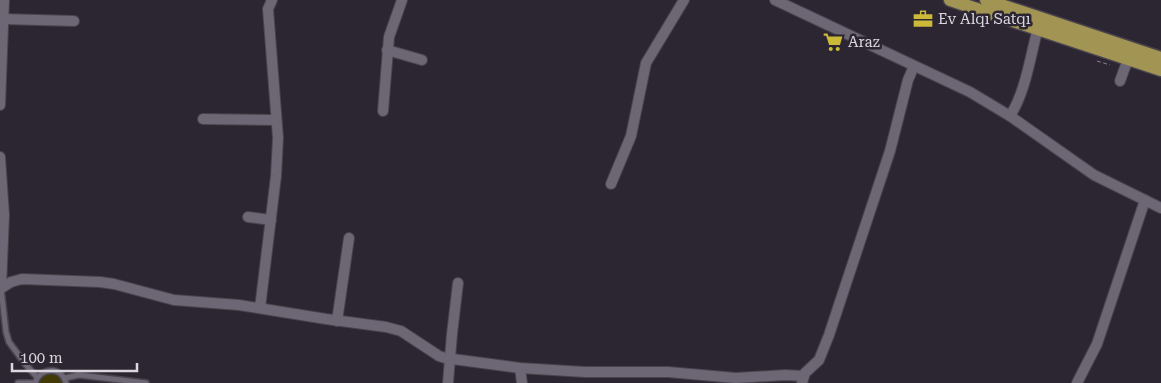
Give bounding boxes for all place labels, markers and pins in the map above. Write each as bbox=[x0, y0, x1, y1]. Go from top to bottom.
office icon: Ev Alqı Satqı bbox=[912, 8, 934, 30]
place label: Ev Alqı Satqı bbox=[938, 10, 1031, 28]
supermarket icon: Araz bbox=[822, 31, 844, 53]
place label: Araz bbox=[848, 33, 880, 51]

